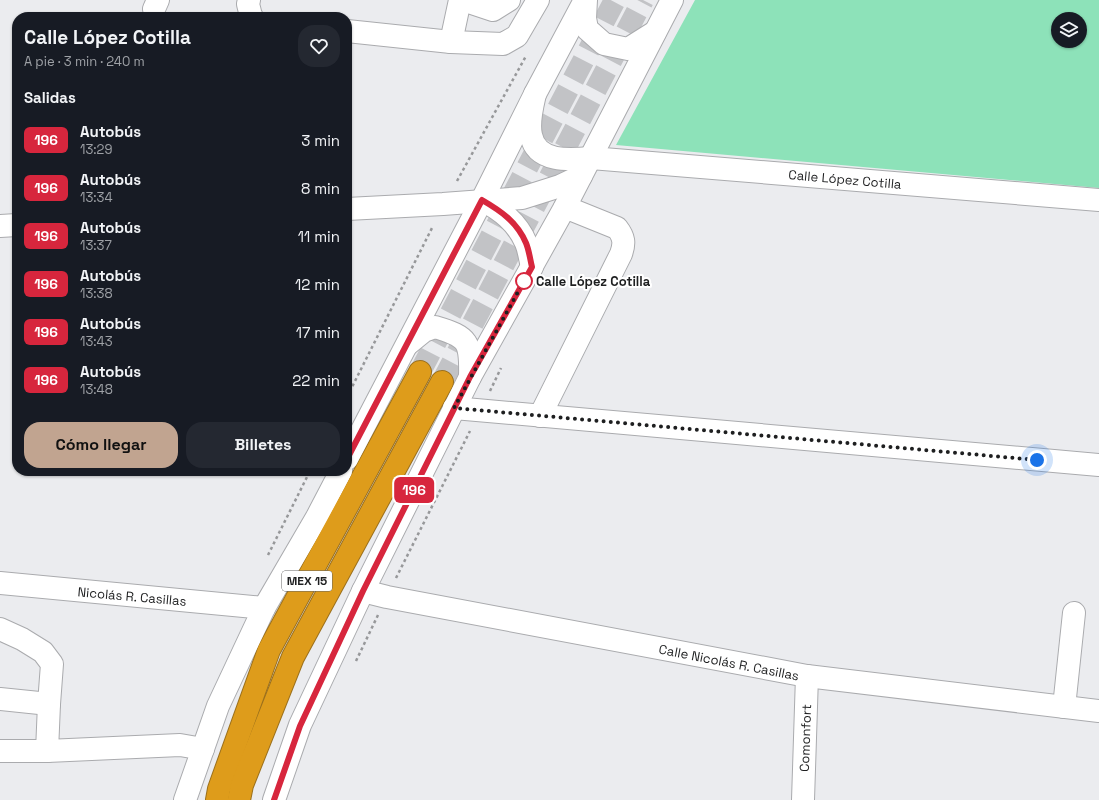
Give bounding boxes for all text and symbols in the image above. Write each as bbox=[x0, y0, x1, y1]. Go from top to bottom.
map controls bbox=[1051, 12, 1087, 48]
button: layers bbox=[1051, 12, 1087, 48]
text: Calle López Cotilla bbox=[24, 25, 191, 50]
button: heart bbox=[298, 25, 340, 67]
text: A pie · 3 min · 240 m bbox=[24, 53, 145, 70]
text: Salidas bbox=[24, 88, 76, 107]
text: Autobús bbox=[80, 122, 141, 141]
text: 196 bbox=[34, 131, 58, 149]
text: 3 min bbox=[301, 131, 340, 150]
text: 13:29 bbox=[80, 141, 112, 158]
street label: Calle López Cotilla bbox=[788, 166, 903, 193]
text: Autobús bbox=[80, 170, 141, 189]
text: 196 bbox=[34, 179, 58, 197]
text: 8 min bbox=[301, 179, 340, 198]
text: 13:34 bbox=[80, 189, 113, 206]
text: Autobús bbox=[80, 218, 141, 237]
text: 196 bbox=[34, 227, 58, 245]
text: 11 min bbox=[298, 227, 340, 246]
text: 13:37 bbox=[80, 237, 112, 254]
text: Autobús bbox=[80, 266, 141, 285]
marker: Calle López Cotilla bbox=[515, 272, 533, 290]
place label: Calle López Cotilla bbox=[536, 273, 651, 290]
text: 196 bbox=[34, 275, 58, 293]
text: 12 min bbox=[295, 275, 340, 294]
text: 13:38 bbox=[80, 285, 113, 302]
text: Autobús bbox=[80, 314, 141, 333]
text: 196 bbox=[34, 323, 58, 341]
text: 17 min bbox=[296, 323, 340, 342]
text: 13:43 bbox=[80, 333, 113, 350]
text: Autobús bbox=[80, 362, 141, 381]
text: 196 bbox=[34, 371, 58, 389]
text: 22 min bbox=[292, 371, 340, 390]
text: 13:48 bbox=[80, 381, 113, 398]
button: Cómo llegar bbox=[24, 422, 178, 468]
button: Billetes bbox=[186, 422, 340, 468]
your location bbox=[1027, 450, 1047, 470]
line badge: 196 bbox=[391, 477, 437, 503]
text: 196 bbox=[402, 481, 426, 499]
road number: MEX 15 bbox=[282, 571, 332, 591]
street label: Nicolás R. Casillas bbox=[77, 583, 187, 610]
street label: Calle Nicolás R. Casillas bbox=[657, 641, 801, 684]
street label: Comonfort bbox=[796, 704, 815, 772]

